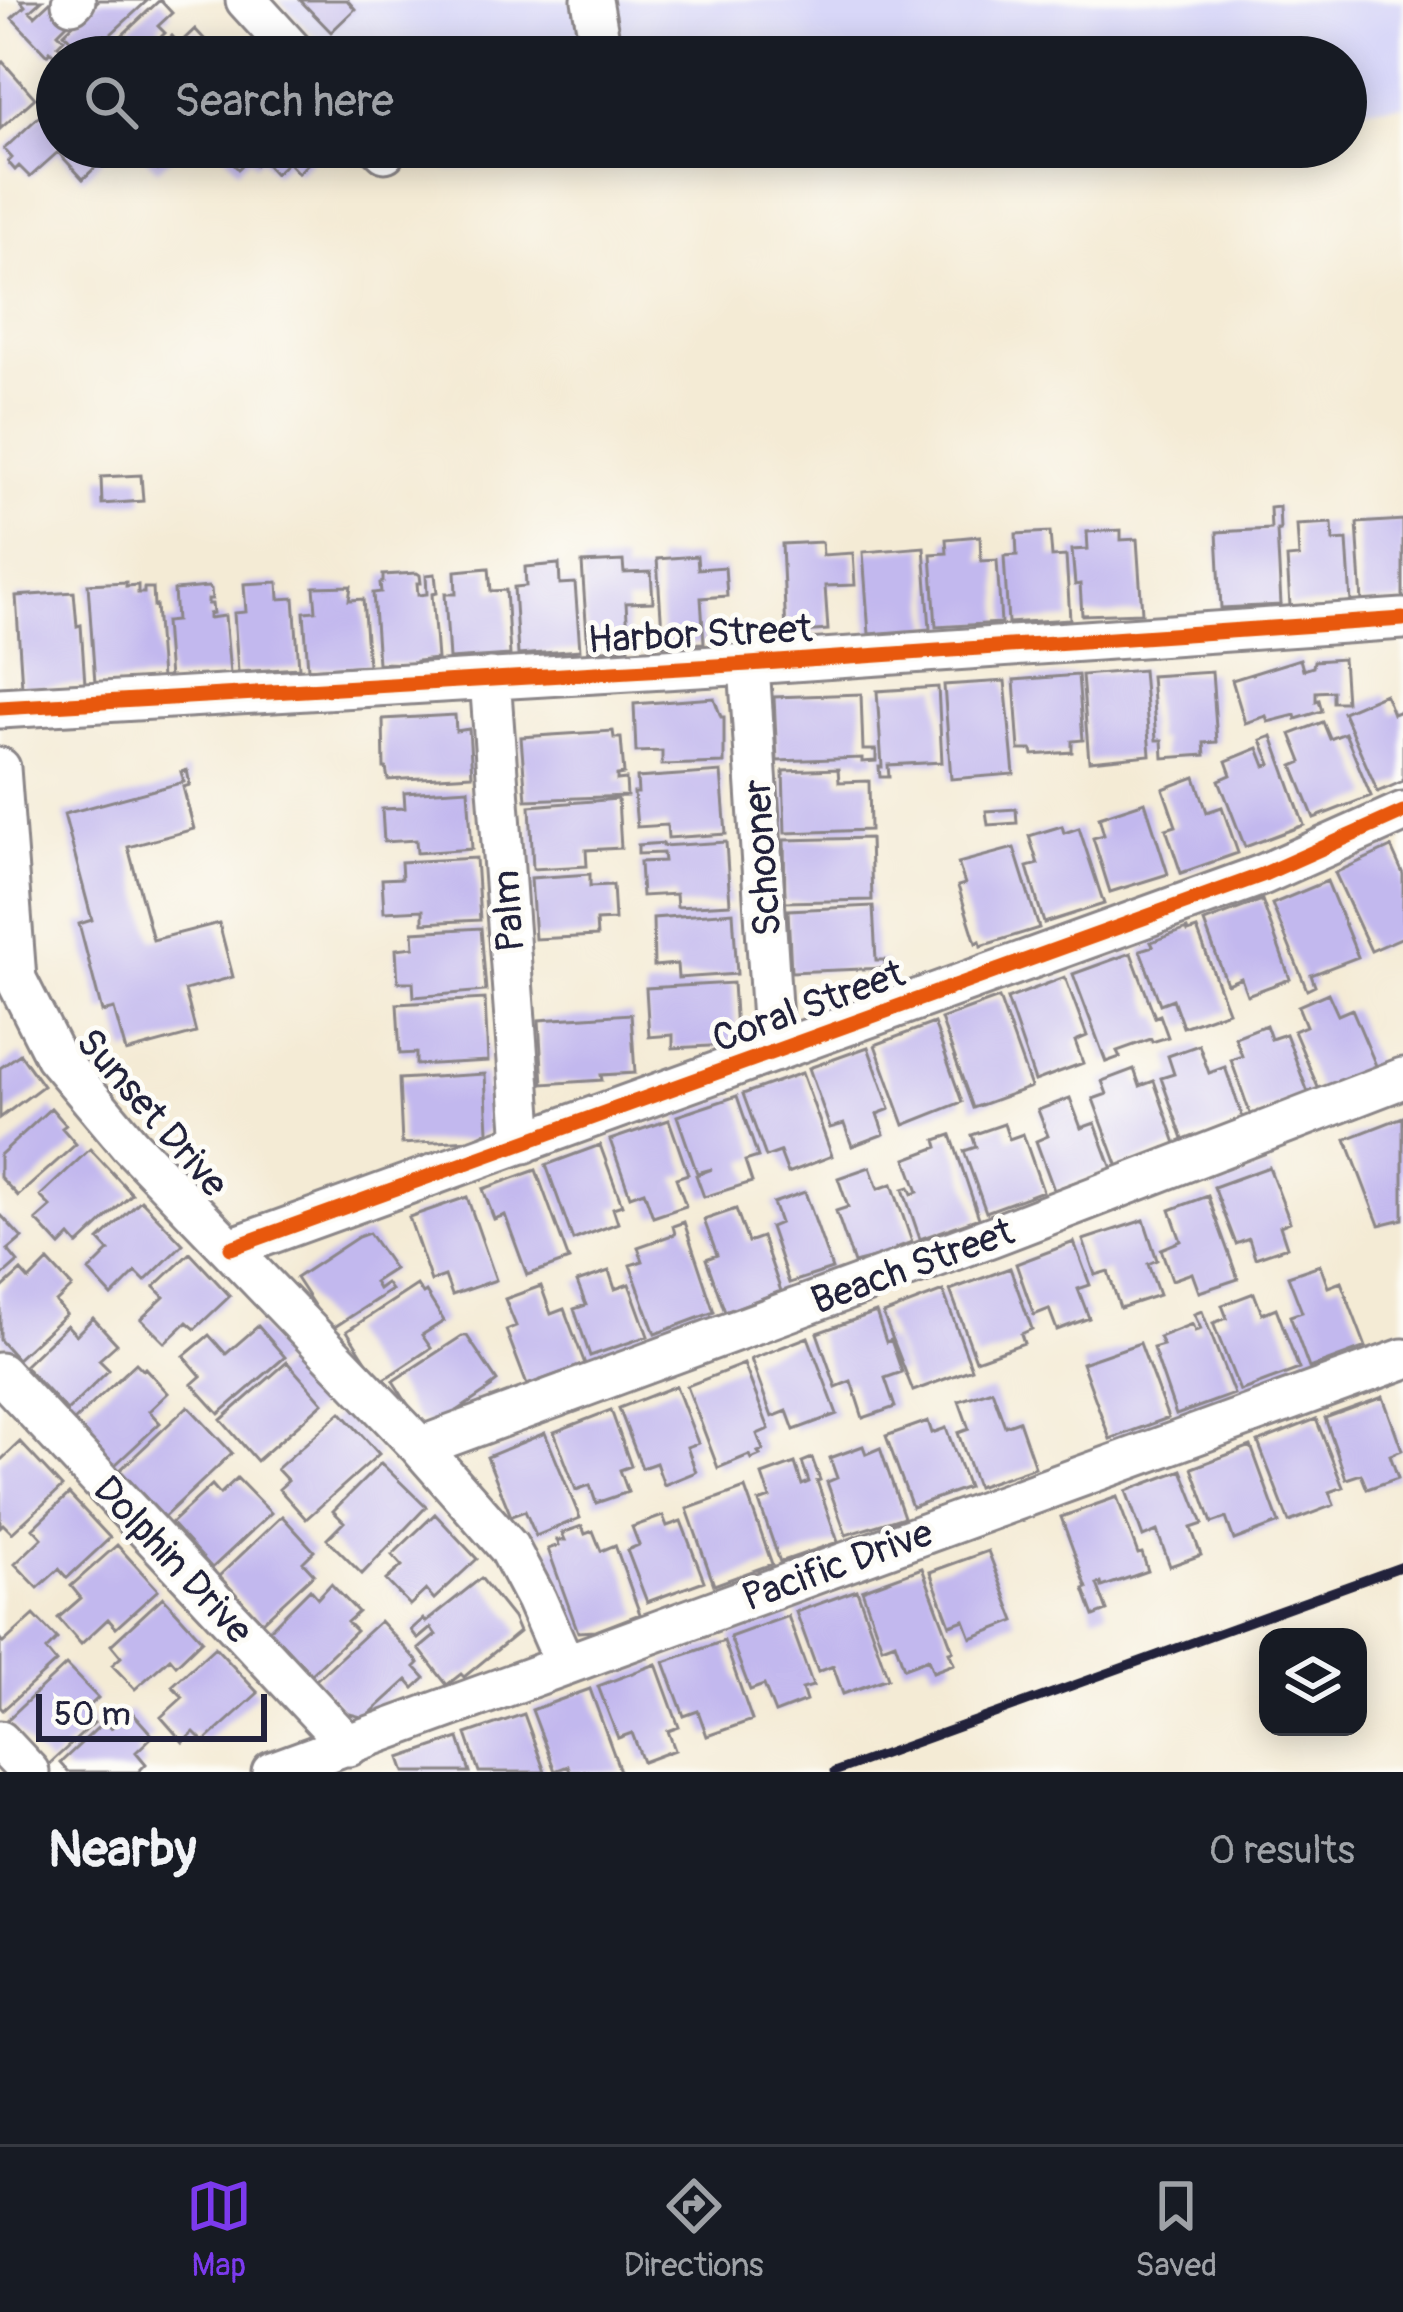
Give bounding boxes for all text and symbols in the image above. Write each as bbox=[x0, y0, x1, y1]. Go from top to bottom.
search box bbox=[36, 36, 1367, 168]
icon: search bbox=[78, 69, 144, 135]
text: Search here bbox=[174, 74, 394, 130]
street label: Harbor Street bbox=[586, 604, 814, 665]
street label: Schooner bbox=[733, 778, 792, 938]
street label: Palm bbox=[481, 868, 536, 954]
street label: Coral Street bbox=[706, 949, 911, 1064]
street label: Sunset Drive bbox=[65, 1019, 239, 1207]
street label: Beach Street bbox=[805, 1207, 1021, 1326]
street label: Dolphin Drive bbox=[83, 1466, 263, 1654]
street label: Pacific Drive bbox=[736, 1508, 939, 1622]
map controls bbox=[1259, 1628, 1367, 1736]
button: layers bbox=[1259, 1628, 1367, 1736]
scale bar bbox=[36, 1688, 267, 1741]
text: 50 m bbox=[54, 1694, 131, 1735]
text: Nearby bbox=[48, 1818, 196, 1882]
text: 0 results bbox=[1209, 1826, 1355, 1875]
tab: Map bbox=[186, 2173, 252, 2286]
tab: Directions bbox=[624, 2173, 764, 2286]
tab: Saved bbox=[1135, 2173, 1217, 2286]

